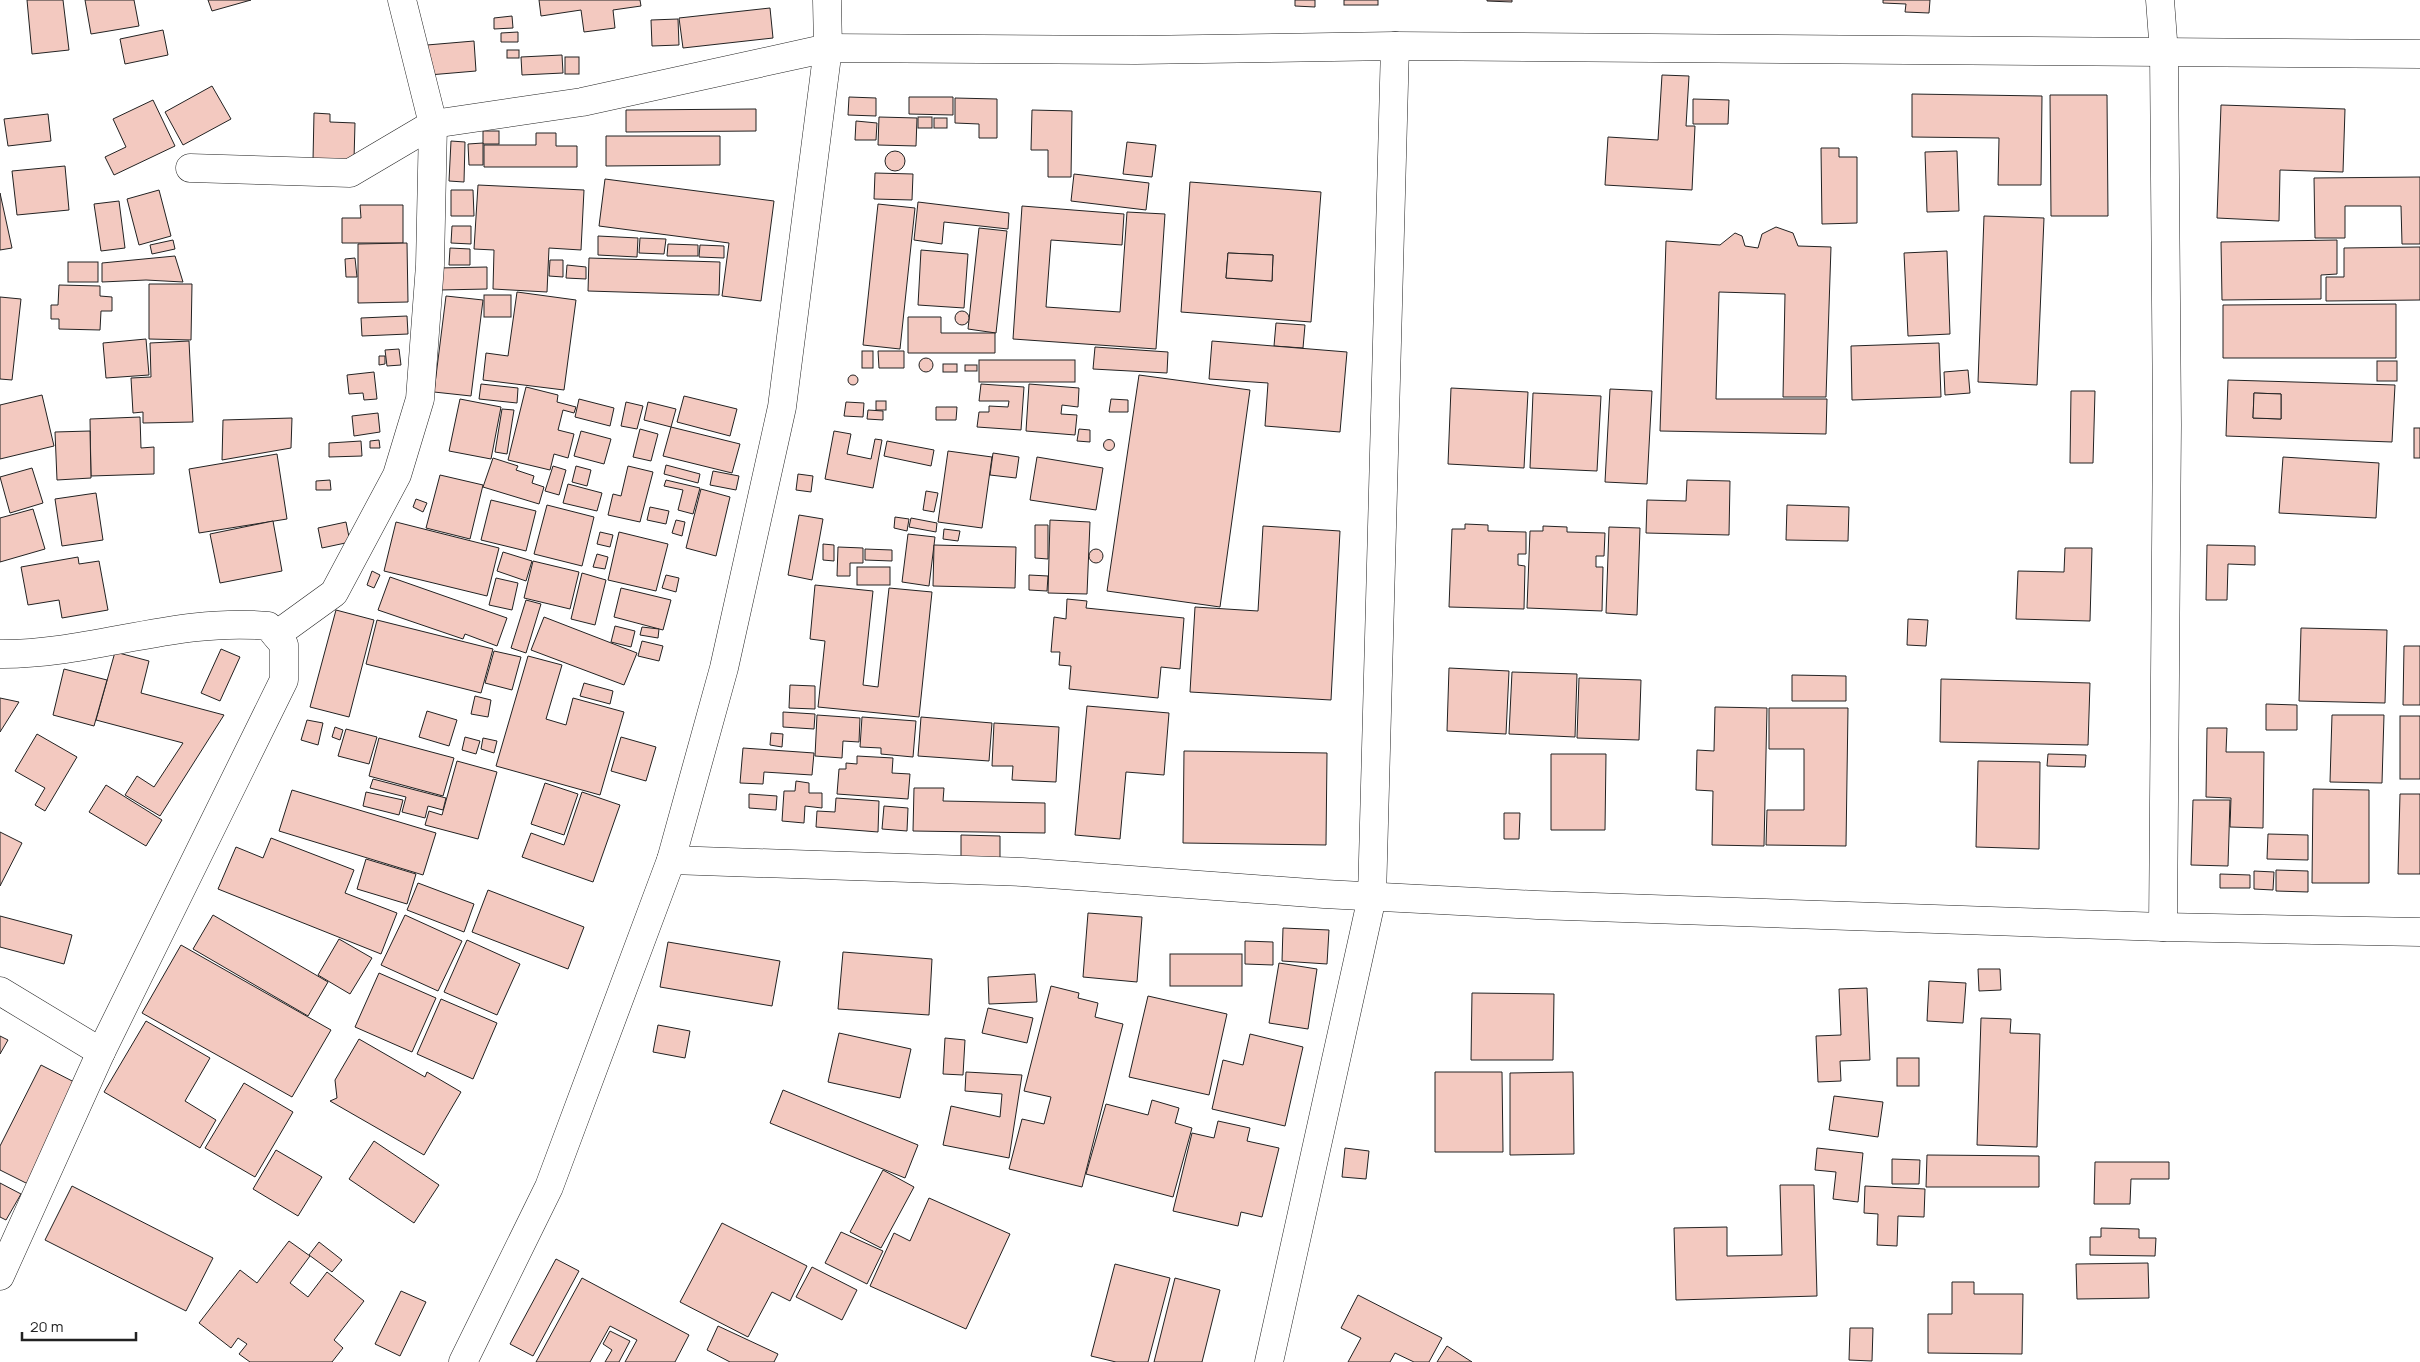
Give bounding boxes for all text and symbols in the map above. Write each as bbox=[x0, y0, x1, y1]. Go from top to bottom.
scale bar bbox=[22, 1310, 136, 1342]
text: 20 m bbox=[30, 1316, 63, 1337]

